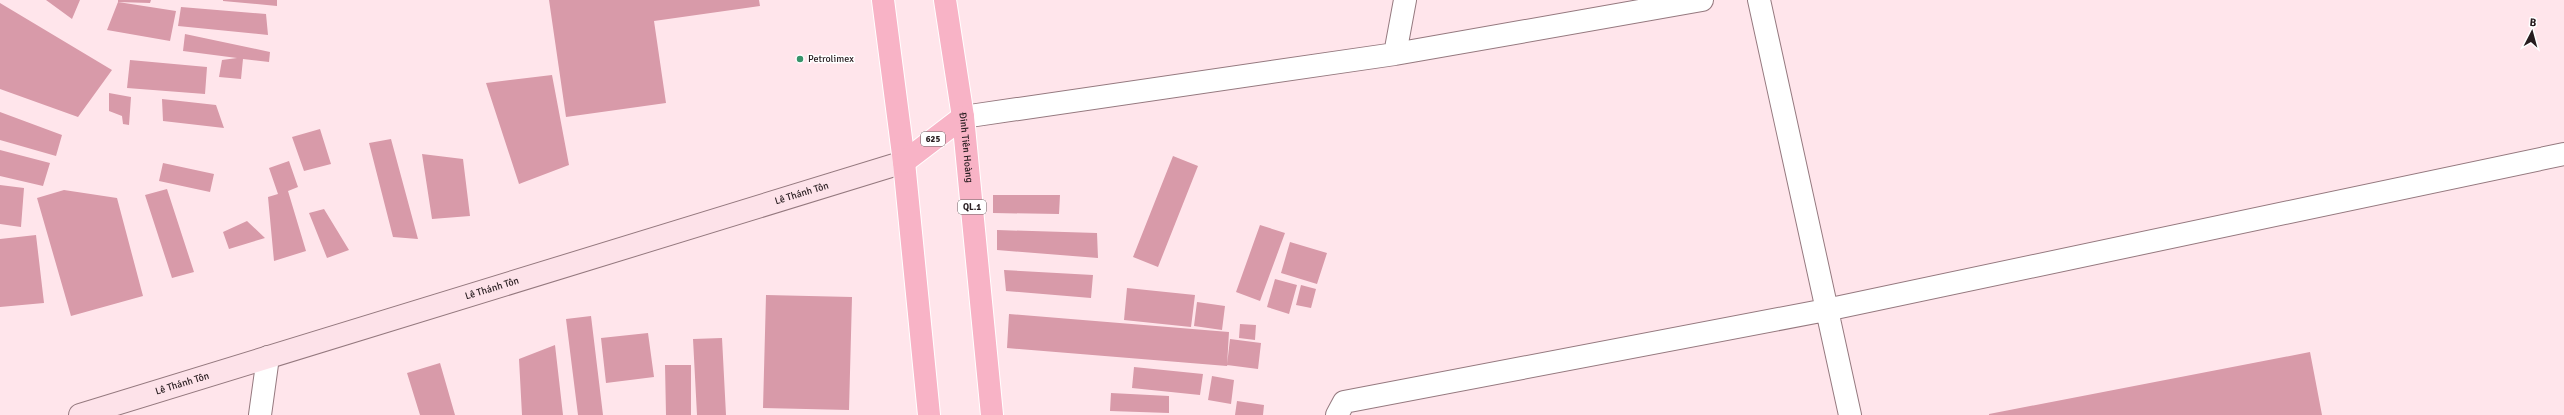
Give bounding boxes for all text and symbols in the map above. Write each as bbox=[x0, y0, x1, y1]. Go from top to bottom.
north arrow bbox=[2512, 12, 2552, 52]
text: B bbox=[2529, 16, 2537, 29]
place label: Petrolimex bbox=[808, 53, 854, 65]
marker: Petrolimex bbox=[795, 54, 805, 64]
street label: Đinh Tiên Hoàng bbox=[956, 111, 975, 183]
road number: 625 bbox=[921, 132, 945, 146]
street label: Lê Thánh Tôn bbox=[773, 179, 830, 207]
road number: QL.1 bbox=[958, 200, 986, 214]
street label: Lê Thánh Tôn bbox=[464, 275, 520, 302]
street label: Lê Thánh Tôn bbox=[154, 370, 211, 398]

